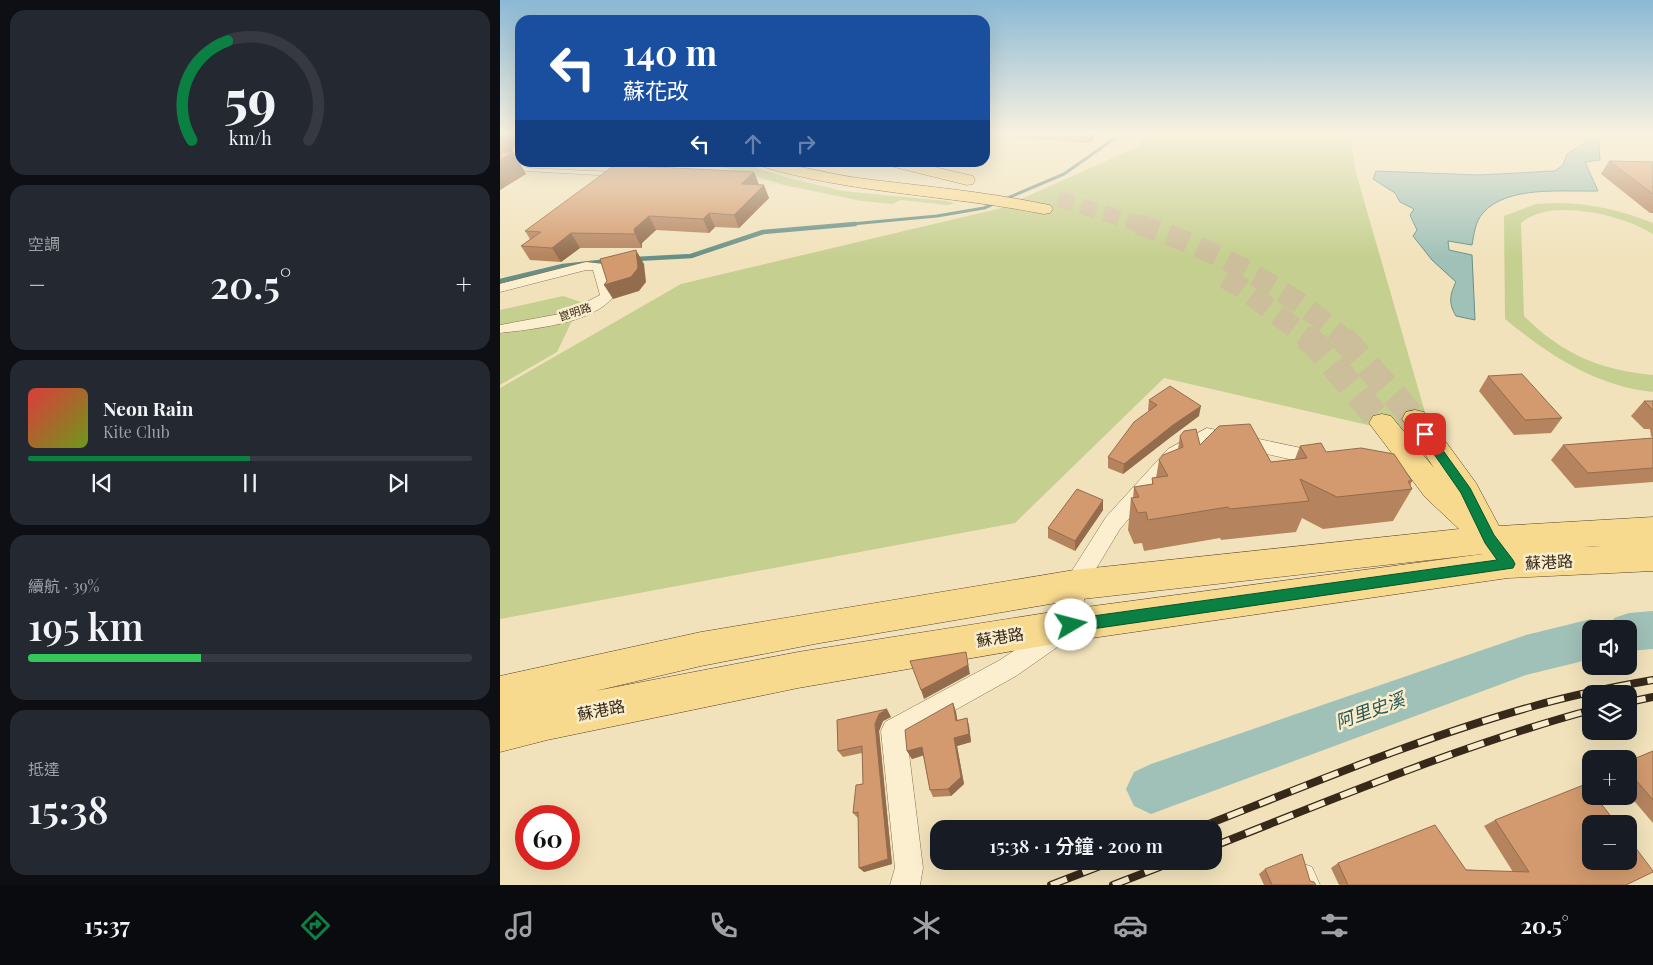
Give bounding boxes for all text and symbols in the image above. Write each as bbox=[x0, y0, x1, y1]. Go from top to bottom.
text: 140 m bbox=[623, 28, 717, 75]
icon: left bbox=[540, 35, 605, 100]
text: 59 bbox=[224, 63, 276, 132]
text: 蘇花改 bbox=[623, 75, 689, 105]
text: km/h bbox=[229, 126, 272, 149]
icon: left bbox=[686, 130, 714, 158]
icon: ahead bbox=[739, 130, 767, 158]
icon: right bbox=[792, 130, 820, 158]
text: 空調 bbox=[28, 233, 60, 254]
text: 20.5° bbox=[210, 258, 292, 309]
text: − bbox=[28, 265, 46, 302]
text: + bbox=[456, 265, 472, 302]
street label: 崑明路 bbox=[557, 299, 593, 324]
text: Neon Rain bbox=[103, 395, 193, 421]
pin bbox=[1404, 413, 1446, 455]
icon: arrive bbox=[1411, 420, 1439, 448]
text: Kite Club bbox=[103, 421, 170, 442]
icon: previous bbox=[88, 469, 116, 497]
icon: pause bbox=[236, 469, 264, 497]
icon: next bbox=[384, 469, 412, 497]
street label: 蘇港路 bbox=[1524, 550, 1573, 573]
text: 續航 · 39% bbox=[28, 575, 99, 596]
position arrow bbox=[1044, 598, 1096, 650]
text: 195 km bbox=[28, 600, 144, 651]
map controls bbox=[1582, 620, 1637, 870]
button: sound bbox=[1582, 620, 1637, 675]
street label: 蘇港路 bbox=[975, 622, 1025, 651]
water label: 阿里史溪 bbox=[1332, 685, 1410, 734]
button: layers bbox=[1582, 685, 1637, 740]
street label: 蘇港路 bbox=[575, 695, 626, 724]
button: + bbox=[1582, 750, 1637, 805]
text: 抵達 bbox=[28, 758, 60, 779]
text: 15:38 bbox=[28, 783, 108, 834]
speed limit sign: 60 bbox=[515, 805, 580, 870]
button: − bbox=[1582, 815, 1637, 870]
text: 15:38 · 1 分鐘 · 200 m bbox=[989, 832, 1163, 858]
icon: directions bbox=[298, 908, 333, 943]
icon: music bbox=[502, 908, 537, 943]
icon: phone bbox=[706, 908, 741, 943]
icon: climate bbox=[909, 908, 944, 943]
icon: car bbox=[1113, 908, 1148, 943]
icon: filters bbox=[1317, 908, 1352, 943]
text: 15:37 bbox=[84, 910, 130, 940]
text: 20.5° bbox=[1520, 910, 1569, 940]

